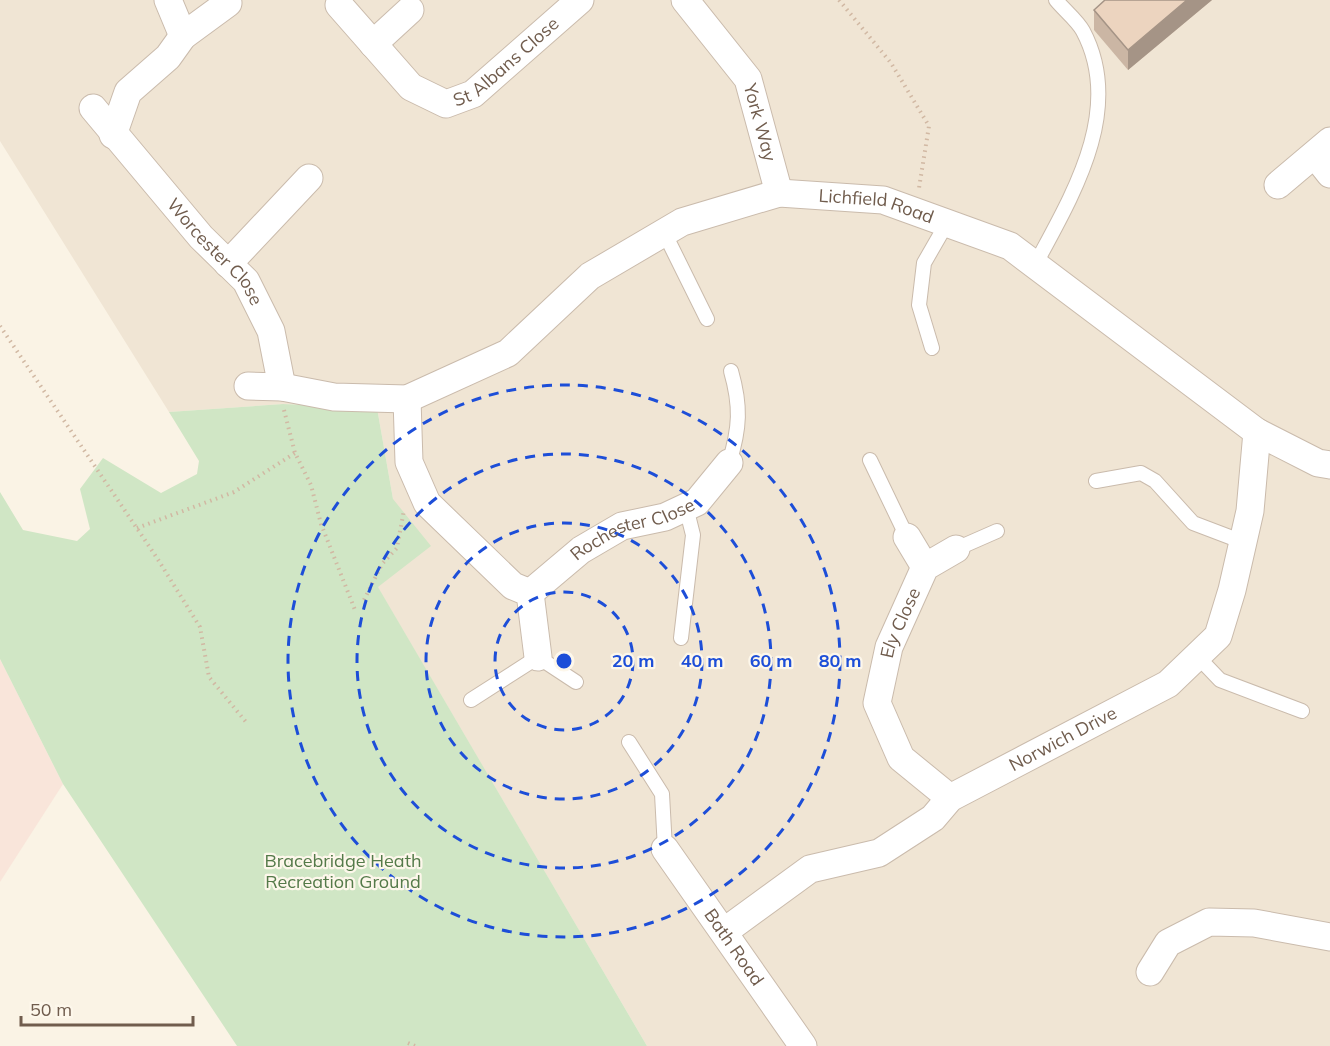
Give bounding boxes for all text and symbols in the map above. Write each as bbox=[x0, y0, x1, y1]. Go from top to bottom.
street label: St Albans Close bbox=[450, 12, 563, 111]
street label: York Way bbox=[738, 80, 782, 164]
street label: Lichfield Road bbox=[818, 184, 937, 228]
street label: Worcester Close bbox=[162, 193, 268, 309]
street label: Rochester Close bbox=[565, 493, 698, 565]
street label: Ely Close bbox=[875, 584, 925, 660]
text: 20 m bbox=[612, 649, 654, 672]
text: 40 m bbox=[681, 649, 723, 672]
text: 60 m bbox=[750, 649, 792, 672]
text: 80 m bbox=[819, 649, 861, 672]
centre of rings bbox=[554, 651, 574, 671]
street label: Norwich Drive bbox=[1005, 701, 1120, 776]
park label: Bracebridge Heath Recreation Ground bbox=[265, 849, 422, 893]
street label: Bath Road bbox=[699, 904, 769, 990]
scale bar bbox=[21, 989, 194, 1027]
text: 50 m bbox=[30, 998, 72, 1021]

